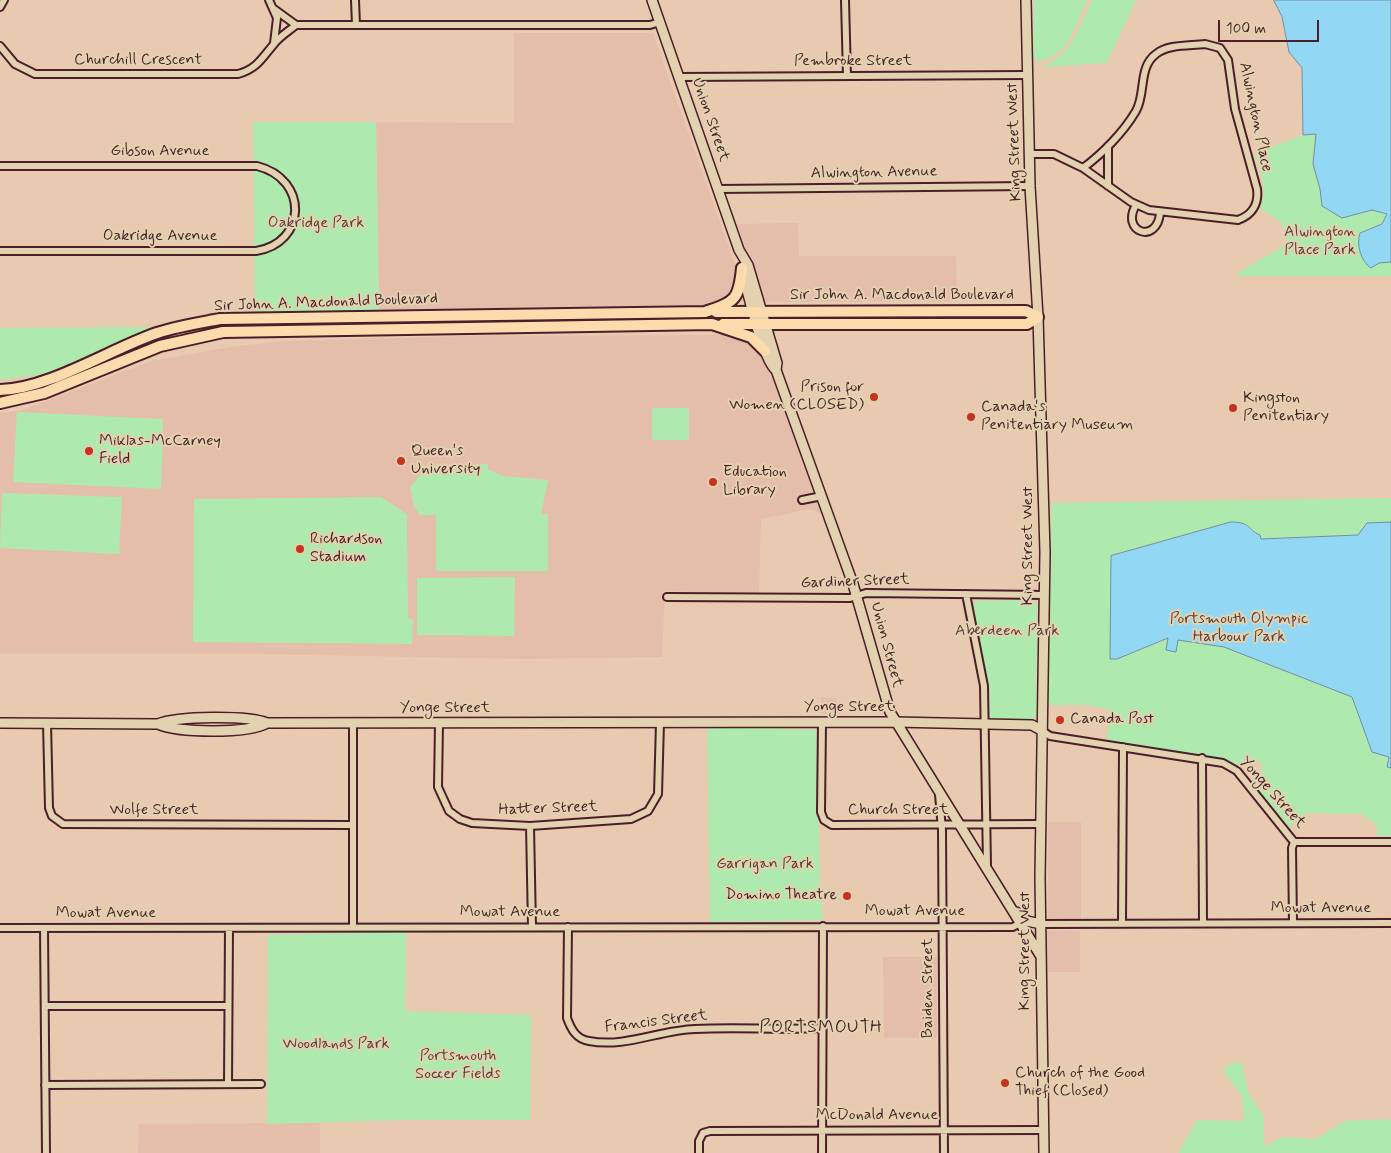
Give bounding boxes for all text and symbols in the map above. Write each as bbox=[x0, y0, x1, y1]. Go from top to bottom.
scale bar bbox=[1221, 10, 1322, 42]
text: 100 m bbox=[1226, 19, 1266, 39]
street label: Churchill Crescent bbox=[74, 51, 202, 71]
street label: Pembroke Street bbox=[794, 52, 912, 72]
street label: Alwington Place bbox=[1234, 60, 1276, 174]
street label: Union Street bbox=[687, 76, 733, 164]
street label: King Street West bbox=[1003, 82, 1027, 202]
street label: Gibson Avenue bbox=[111, 142, 209, 162]
street label: Alwington Avenue bbox=[811, 162, 937, 184]
park label: Oakridge Park bbox=[268, 214, 364, 234]
park label: Alwington Place Park bbox=[1284, 223, 1356, 261]
street label: Oakridge Avenue bbox=[103, 227, 217, 247]
street label: Sir John A. Macdonald Boulevard bbox=[790, 286, 1014, 306]
street label: Sir John A. Macdonald Boulevard bbox=[214, 289, 438, 317]
place label: Prison for Women (CLOSED) bbox=[729, 378, 864, 416]
place label: Kingston Penitentiary bbox=[1243, 389, 1329, 427]
marker: Prison for Women (CLOSED) bbox=[868, 391, 880, 403]
place label: Canada's Penitentiary Museum bbox=[981, 398, 1133, 436]
marker: Kingston Penitentiary bbox=[1227, 402, 1239, 414]
marker: Canada's Penitentiary Museum bbox=[965, 411, 977, 423]
place label: Miklas-McCarney Field bbox=[99, 432, 221, 470]
place label: Queen's University bbox=[411, 442, 481, 480]
marker: Miklas-McCarney Field bbox=[83, 445, 95, 457]
marker: Queen's University bbox=[395, 455, 407, 467]
place label: Education Library bbox=[723, 463, 787, 501]
marker: Education Library bbox=[707, 476, 719, 488]
street label: King Street West bbox=[1019, 487, 1039, 605]
place label: Richardson Stadium bbox=[310, 530, 382, 568]
marker: Richardson Stadium bbox=[294, 543, 306, 555]
street label: Gardiner Street bbox=[800, 571, 910, 593]
street label: Union Street bbox=[865, 600, 907, 690]
park label: Portsmouth Olympic Harbour Park bbox=[1170, 610, 1308, 648]
park label: Aberdeen Park bbox=[955, 622, 1059, 642]
street label: Yonge Street bbox=[804, 698, 894, 718]
street label: Yonge Street bbox=[400, 699, 490, 719]
place label: Canada Post bbox=[1070, 710, 1154, 730]
marker: Canada Post bbox=[1054, 714, 1066, 726]
street label: Yonge Street bbox=[1235, 753, 1309, 833]
street label: Hatter Street bbox=[498, 798, 598, 820]
street label: Wolfe Street bbox=[110, 801, 198, 821]
street label: Church Street bbox=[848, 801, 948, 821]
park label: Garrigan Park bbox=[716, 855, 814, 875]
place label: Domino Theatre bbox=[725, 886, 837, 906]
marker: Domino Theatre bbox=[841, 890, 853, 902]
street label: King Street West bbox=[1016, 892, 1036, 1010]
street label: Mowat Avenue bbox=[1271, 899, 1371, 919]
street label: Mowat Avenue bbox=[865, 902, 965, 922]
street label: Mowat Avenue bbox=[460, 903, 560, 923]
street label: Mowat Avenue bbox=[56, 904, 156, 924]
street label: Baiden Street bbox=[919, 938, 939, 1038]
street label: Francis Street bbox=[604, 1006, 708, 1038]
district label: PORTSMOUTH bbox=[756, 1017, 886, 1039]
park label: Woodlands Park bbox=[283, 1035, 389, 1055]
park label: Portsmouth Soccer Fields bbox=[415, 1047, 501, 1085]
place label: Church of the Good Thief (Closed) bbox=[1015, 1064, 1145, 1102]
marker: Church of the Good Thief (Closed) bbox=[999, 1077, 1011, 1089]
street label: McDonald Avenue bbox=[816, 1106, 938, 1126]

